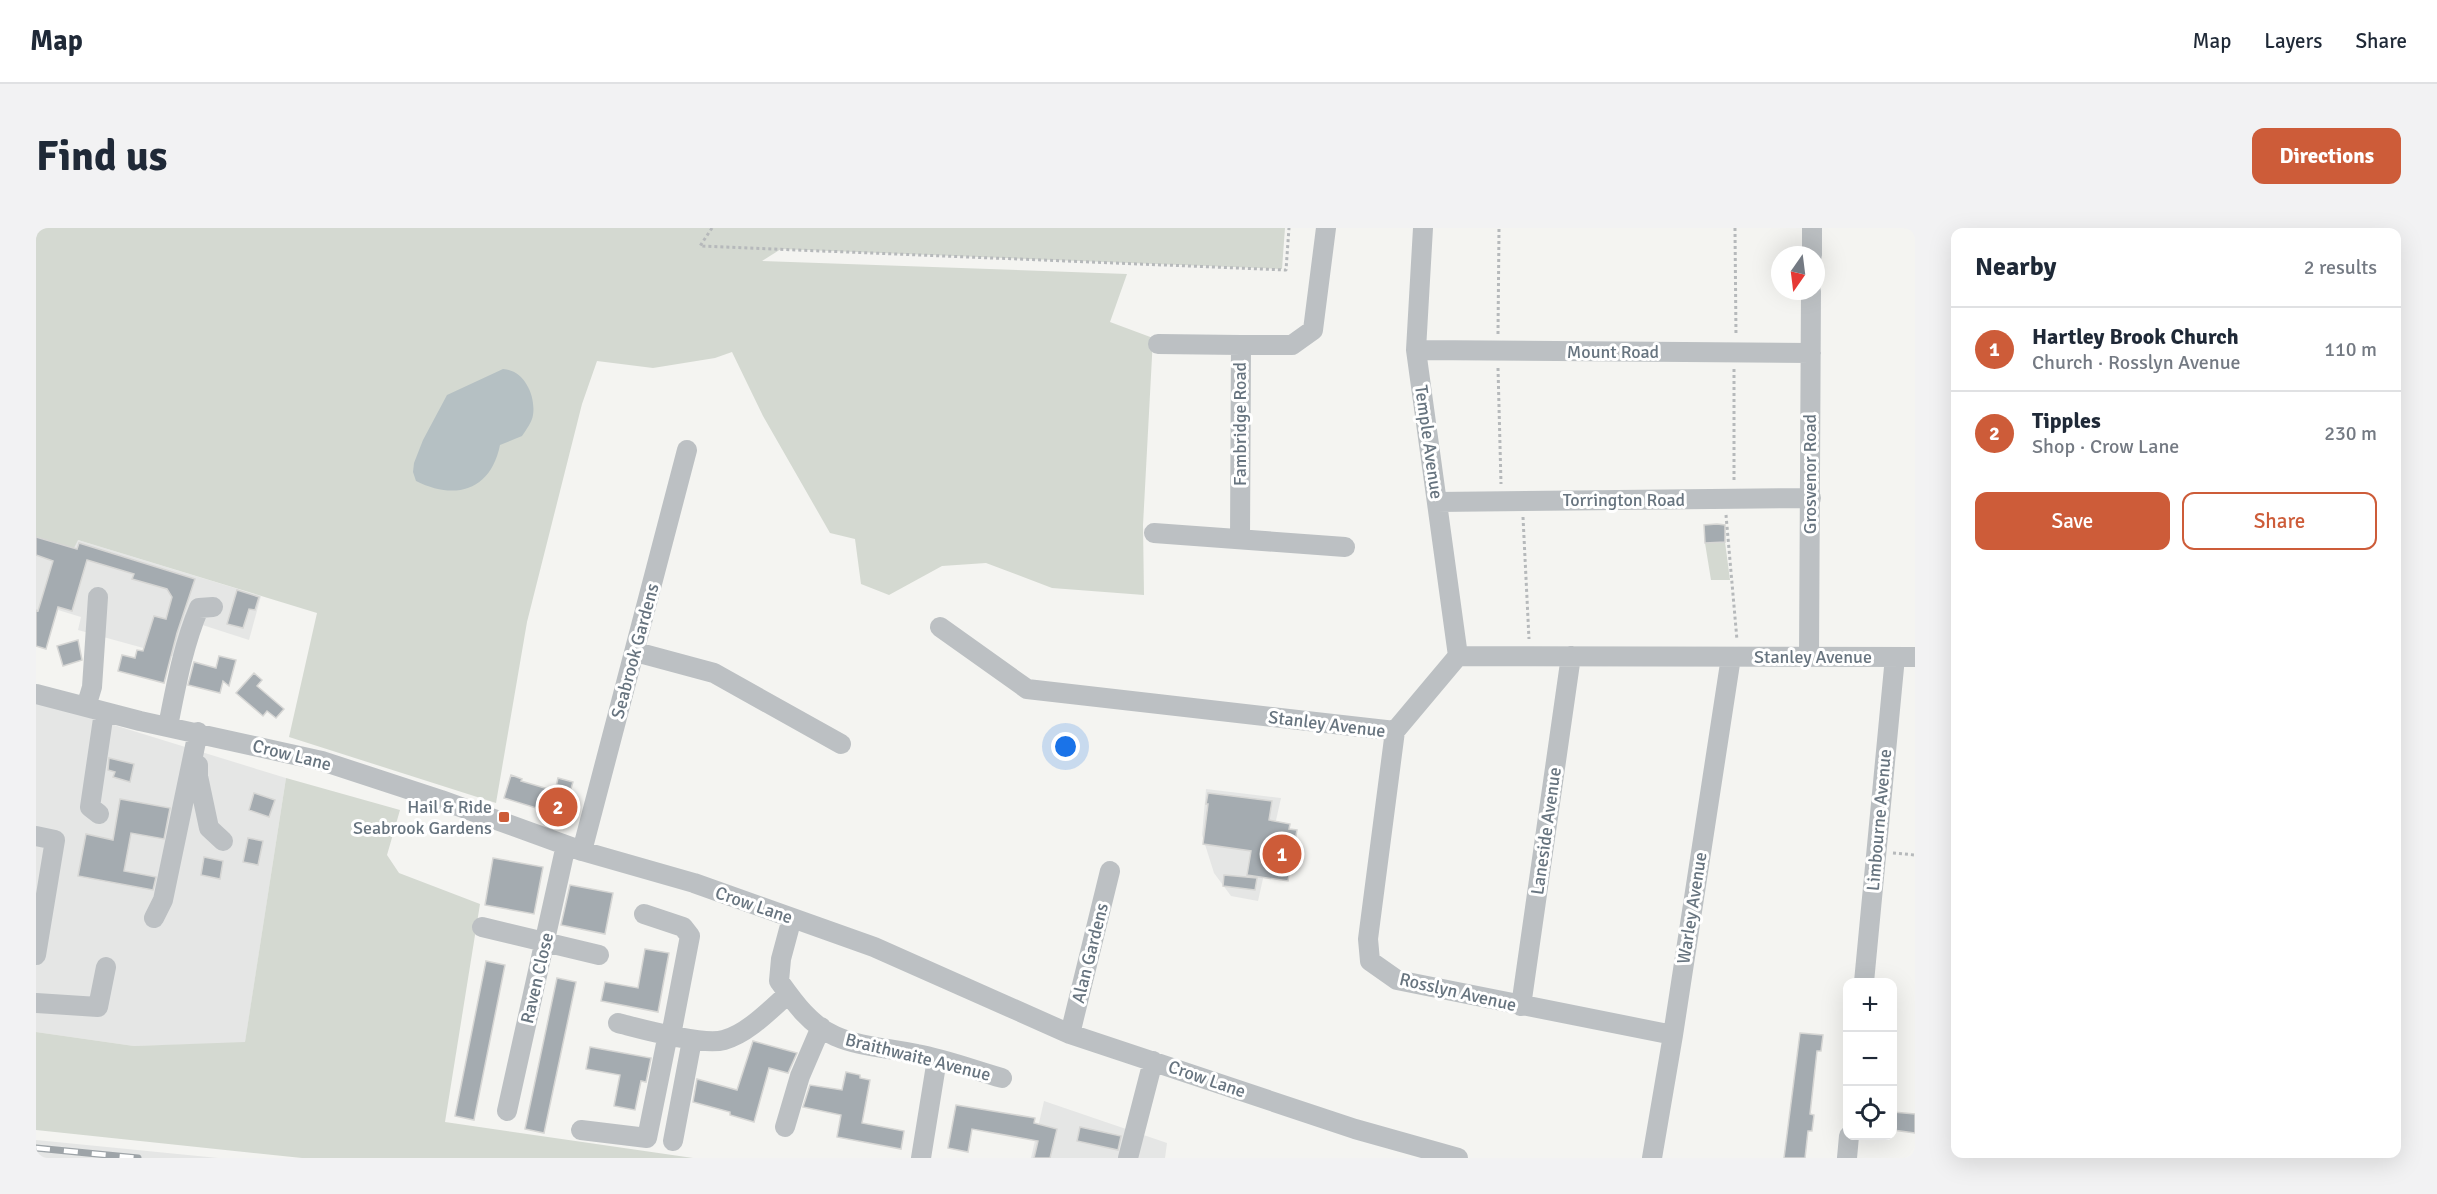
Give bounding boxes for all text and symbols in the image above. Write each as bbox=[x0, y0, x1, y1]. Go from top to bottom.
text: Map bbox=[30, 24, 83, 58]
text: Map bbox=[2193, 28, 2231, 54]
text: Layers bbox=[2264, 28, 2322, 54]
text: Share bbox=[2355, 28, 2407, 54]
button: Directions bbox=[2252, 128, 2401, 184]
text: Find us bbox=[36, 131, 167, 182]
north arrow bbox=[1771, 246, 1825, 300]
text: Nearby bbox=[1975, 251, 2056, 283]
text: 2 results bbox=[2304, 255, 2377, 280]
text: Hartley Brook Church bbox=[2032, 323, 2239, 350]
text: 1 bbox=[1989, 337, 2000, 362]
text: 110 m bbox=[2324, 337, 2377, 362]
street label: Mount Road bbox=[1567, 341, 1659, 363]
text: Church · Rosslyn Avenue bbox=[2032, 350, 2241, 375]
street label: Fambridge Road bbox=[1229, 362, 1251, 486]
street label: Temple Avenue bbox=[1410, 384, 1448, 500]
text: Tipples bbox=[2032, 407, 2101, 434]
street label: Grosvenor Road bbox=[1799, 414, 1821, 534]
text: 2 bbox=[1989, 421, 2000, 446]
text: 230 m bbox=[2324, 421, 2377, 446]
text: Shop · Crow Lane bbox=[2032, 434, 2179, 459]
street label: Torrington Road bbox=[1563, 489, 1685, 511]
button: Save bbox=[1975, 492, 2170, 550]
button: Share bbox=[2182, 492, 2377, 550]
street label: Seabrook Gardens bbox=[606, 581, 664, 721]
street label: Stanley Avenue bbox=[1754, 646, 1872, 668]
street label: Stanley Avenue bbox=[1267, 706, 1387, 742]
your location bbox=[1051, 732, 1080, 761]
street label: Crow Lane bbox=[250, 735, 334, 775]
street label: Limbourne Avenue bbox=[1862, 748, 1896, 892]
street label: Laneside Avenue bbox=[1526, 766, 1566, 896]
pin: 2 bbox=[538, 784, 578, 830]
place label: Hail & Ride Seabrook Gardens bbox=[353, 796, 492, 839]
marker: Hail & Ride Seabrook Gardens bbox=[497, 810, 511, 824]
pin: 1 bbox=[1262, 832, 1302, 876]
street label: Warley Avenue bbox=[1672, 850, 1712, 966]
street label: Crow Lane bbox=[712, 881, 796, 929]
street label: Alan Gardens bbox=[1067, 901, 1113, 1005]
street label: Raven Close bbox=[516, 930, 558, 1026]
street label: Rosslyn Avenue bbox=[1397, 968, 1519, 1016]
map controls bbox=[1843, 978, 1897, 1140]
button: + bbox=[1843, 978, 1897, 1032]
street label: Braithwaite Avenue bbox=[843, 1028, 993, 1086]
button: − bbox=[1843, 1032, 1897, 1086]
street label: Crow Lane bbox=[1165, 1055, 1249, 1103]
button: locate bbox=[1843, 1086, 1897, 1140]

